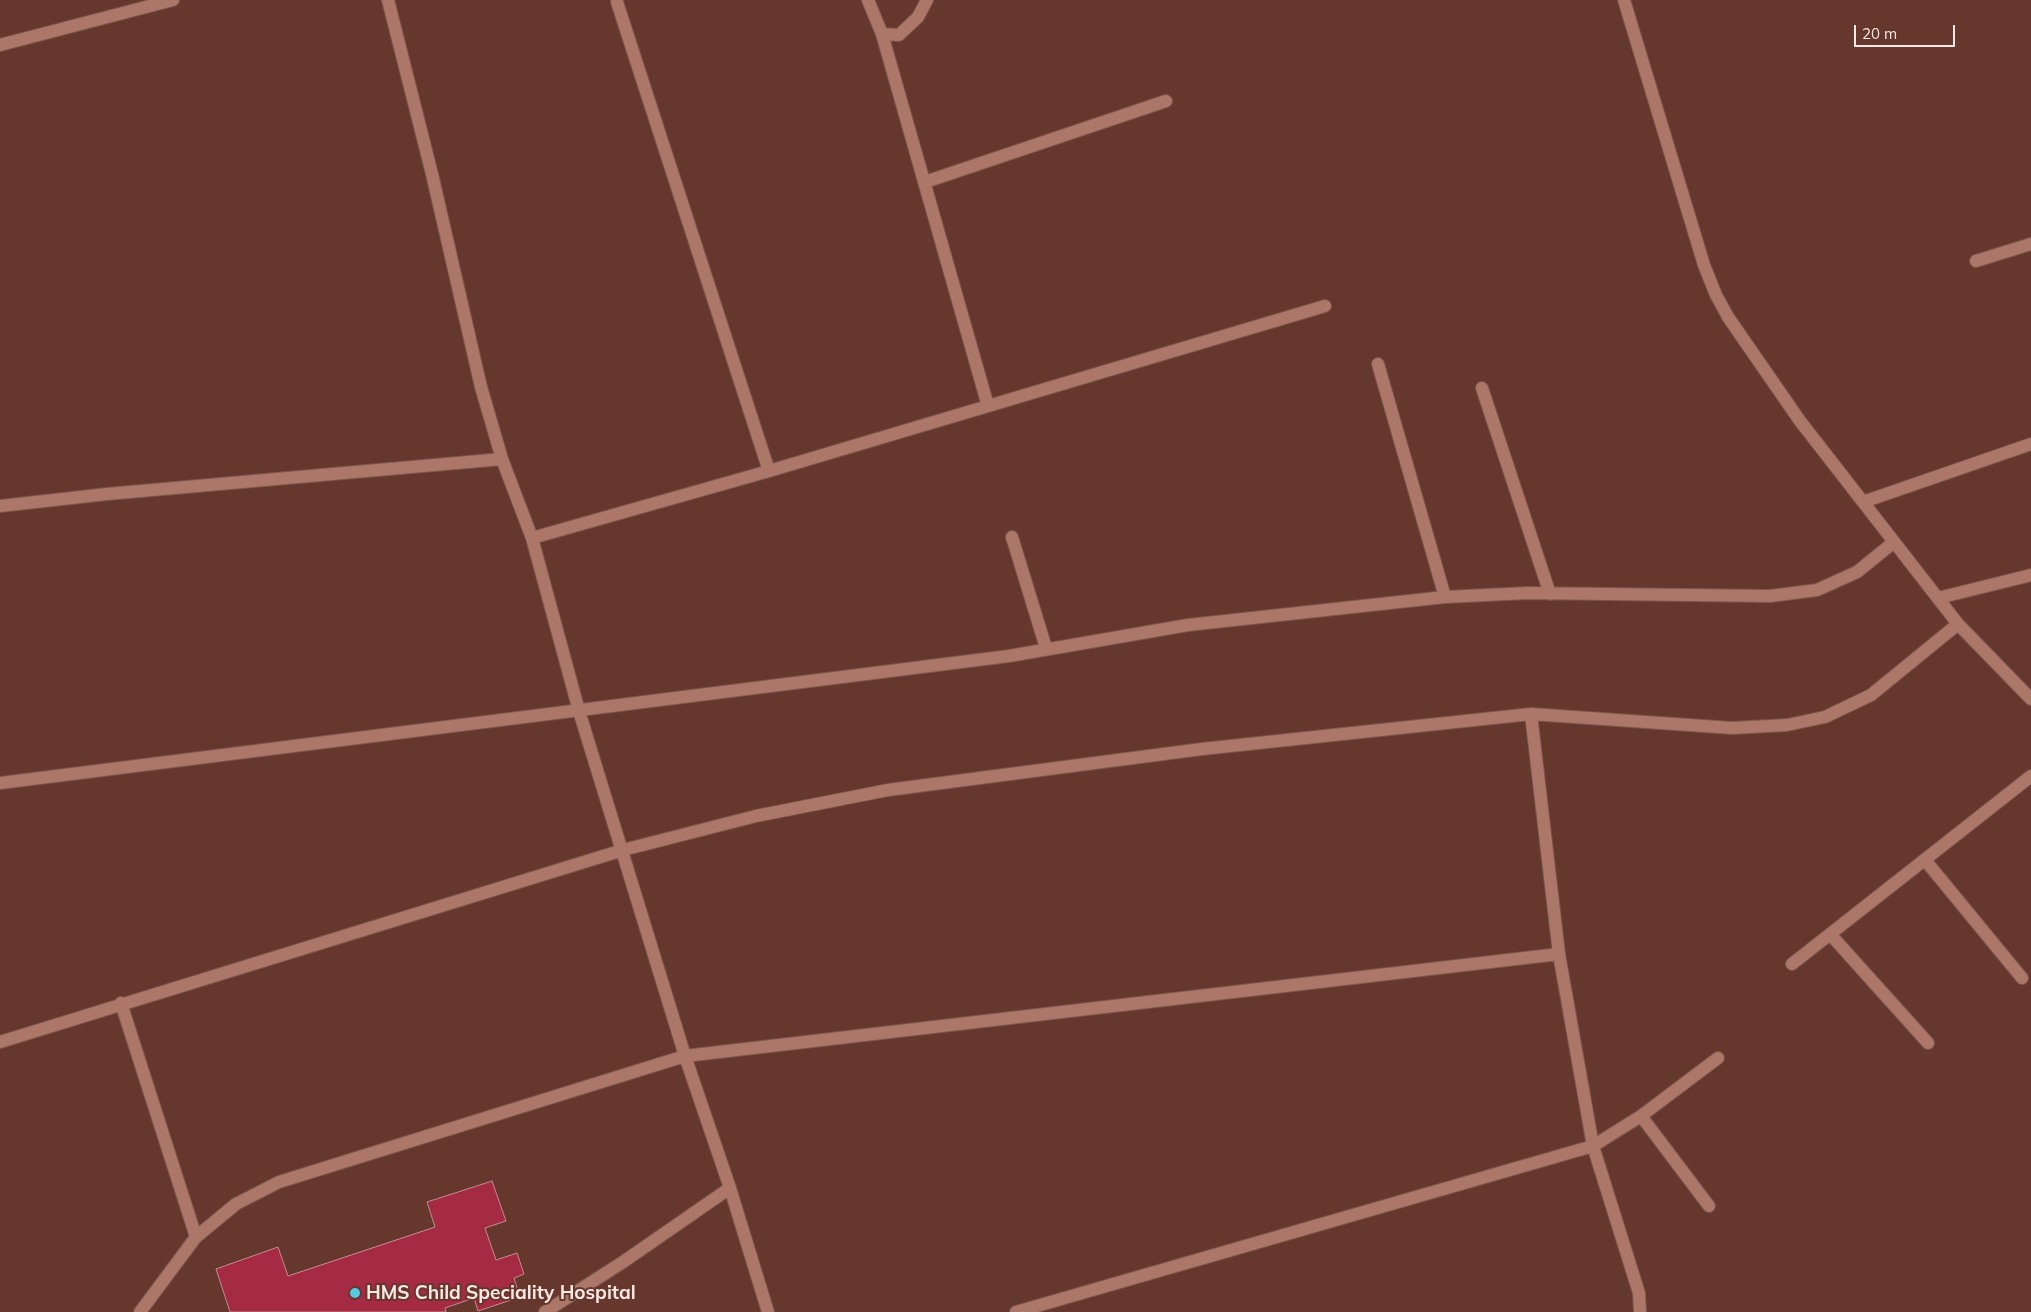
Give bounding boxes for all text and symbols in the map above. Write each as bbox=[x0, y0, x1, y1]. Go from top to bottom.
scale bar bbox=[1856, 15, 1957, 47]
text: 20 m bbox=[1862, 24, 1897, 43]
place label: HMS Child Speciality Hospital bbox=[366, 1282, 636, 1304]
marker: HMS Child Speciality Hospital bbox=[348, 1286, 362, 1300]

